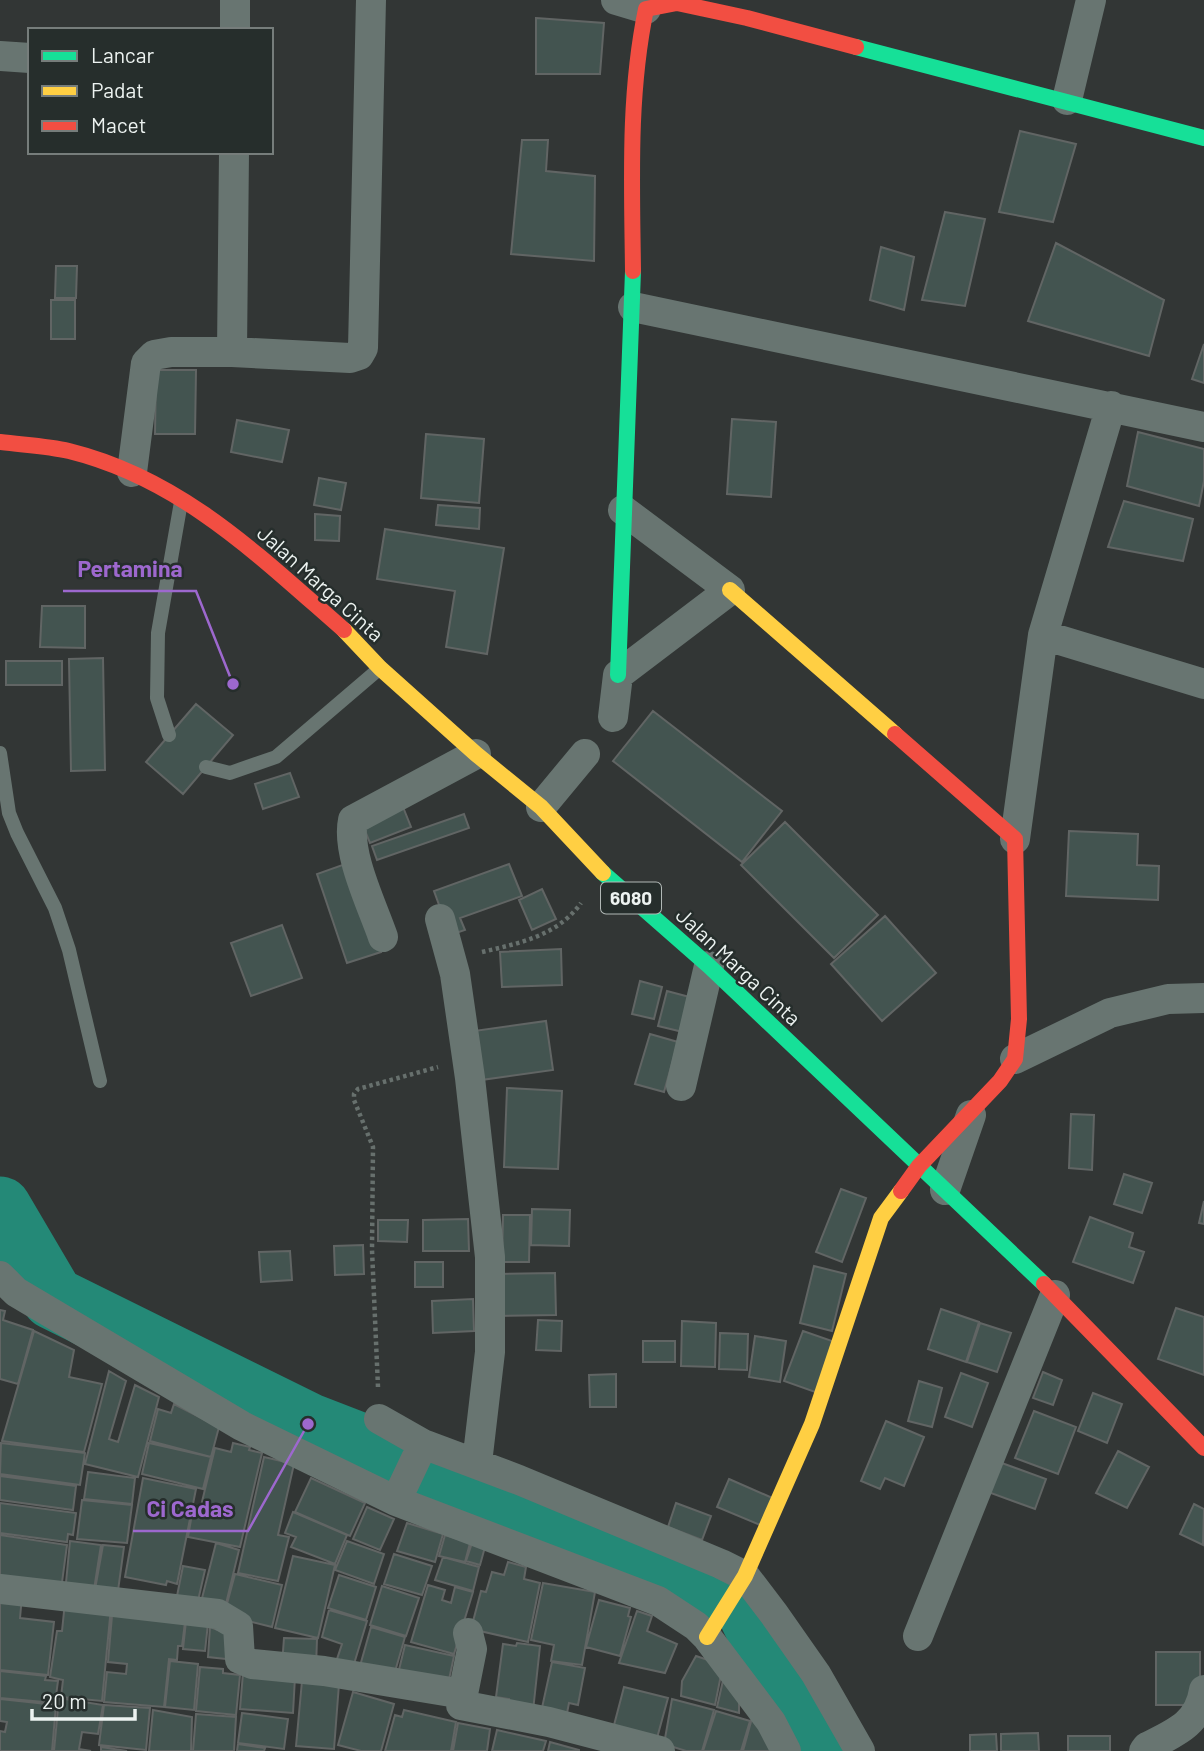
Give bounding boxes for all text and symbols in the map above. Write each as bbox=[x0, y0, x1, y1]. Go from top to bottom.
legend bbox=[28, 28, 273, 154]
text: Lancar bbox=[91, 42, 154, 67]
text: Padat bbox=[91, 77, 144, 102]
text: Macet bbox=[91, 112, 146, 137]
street label: Jalan Marga Cinta bbox=[253, 520, 389, 646]
callout: Pertamina bbox=[63, 547, 196, 591]
text: Pertamina bbox=[77, 554, 183, 582]
road number: 6080 bbox=[601, 882, 661, 914]
street label: Jalan Marga Cinta bbox=[672, 902, 806, 1030]
callout: Ci Cadas bbox=[133, 1487, 248, 1531]
text: Ci Cadas bbox=[146, 1494, 234, 1522]
scale bar bbox=[32, 1678, 135, 1722]
text: 20 m bbox=[42, 1688, 87, 1713]

